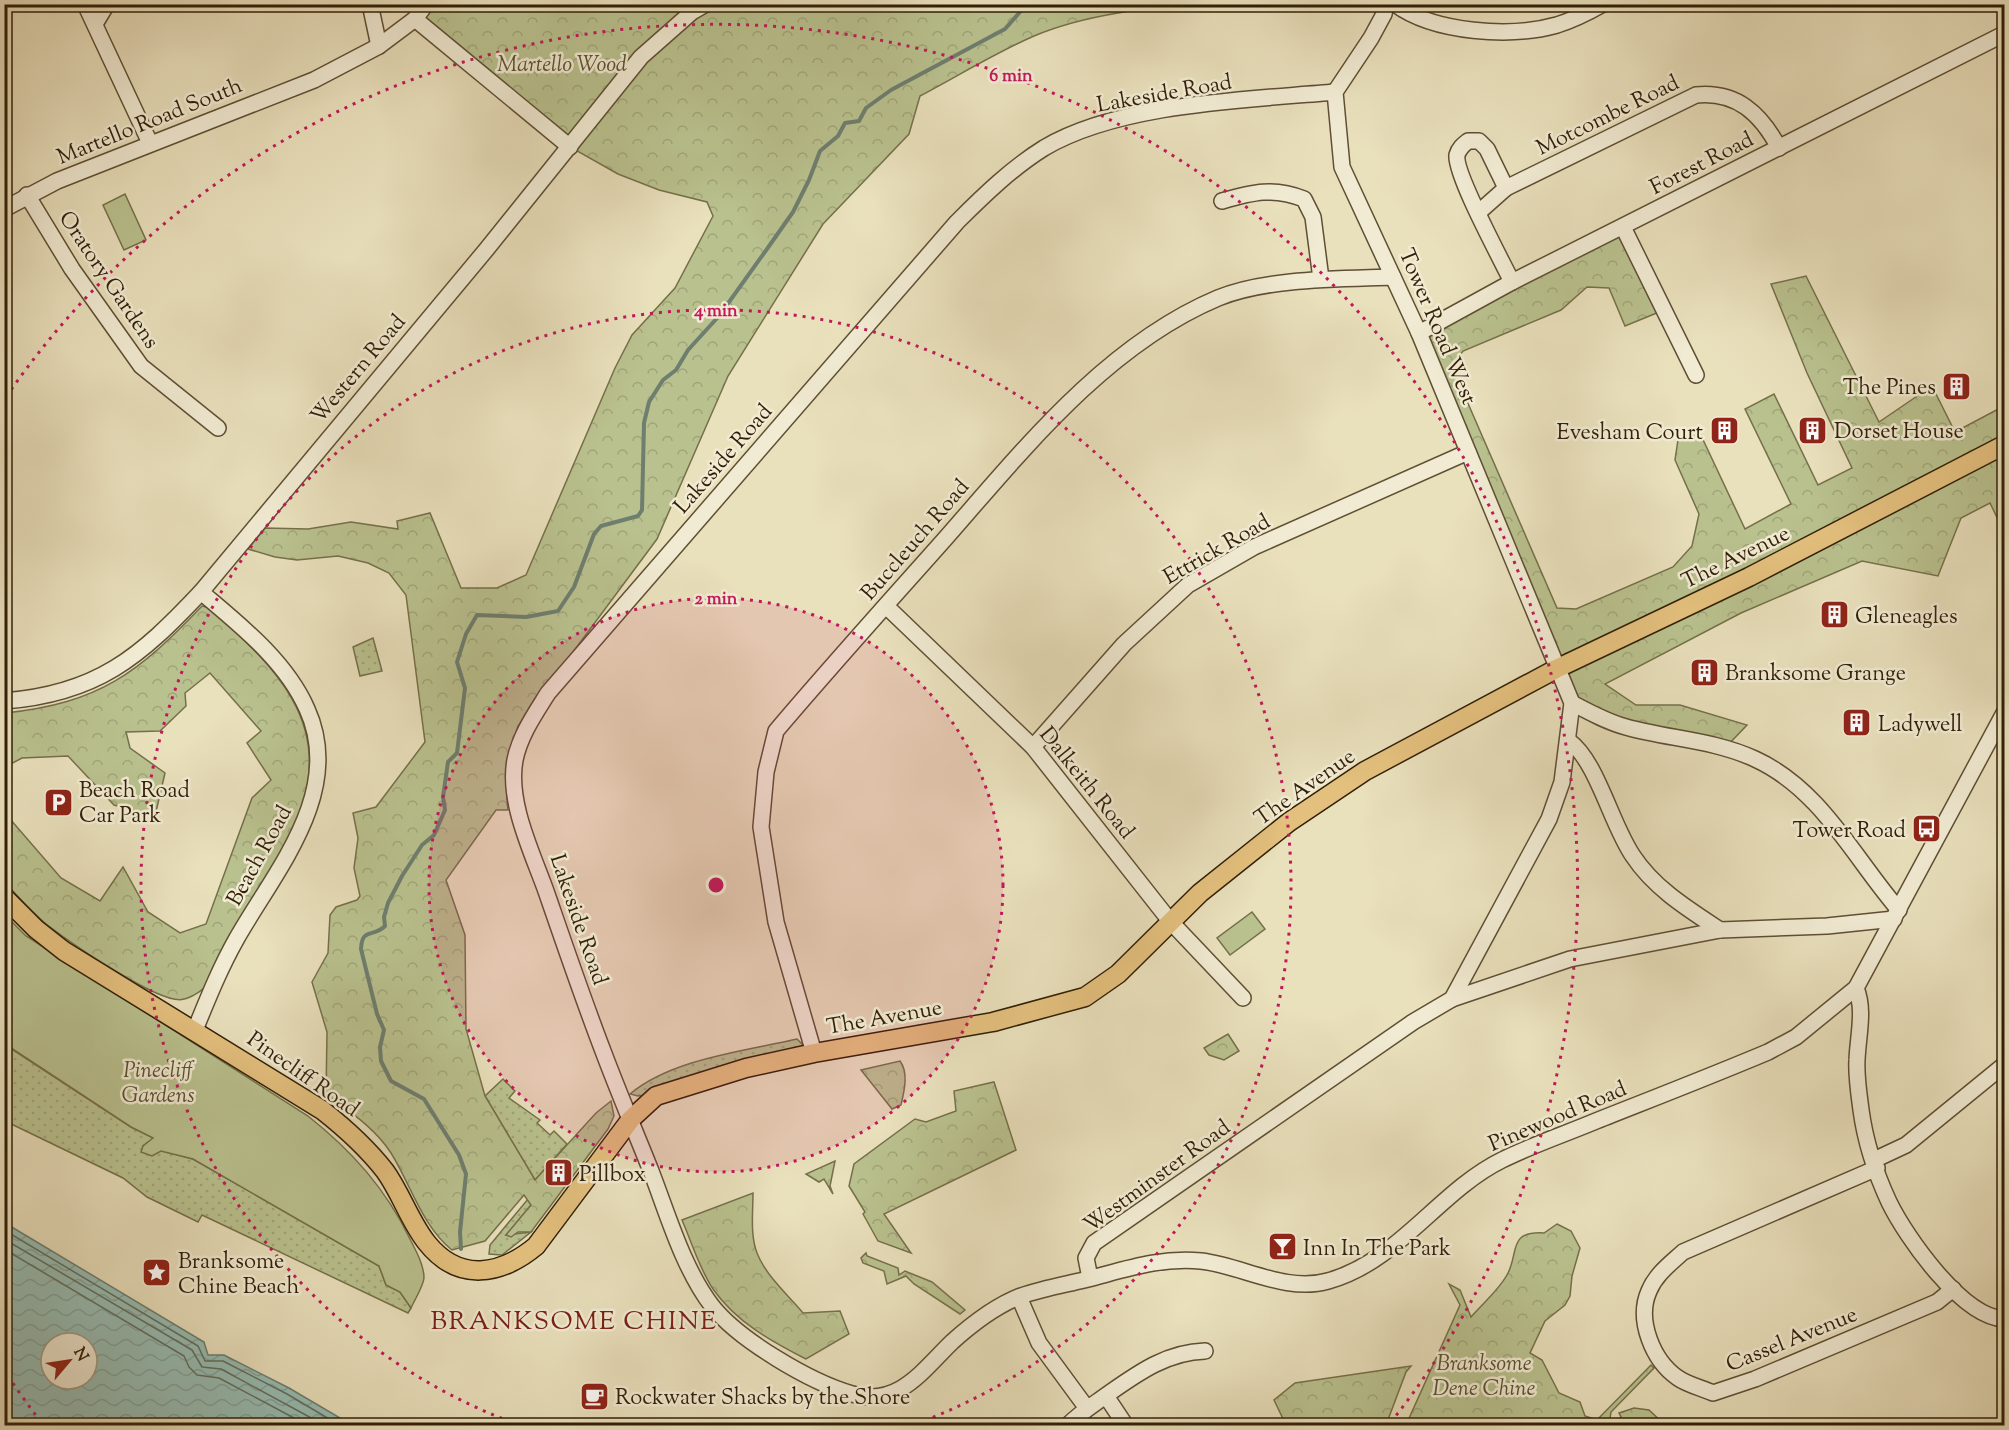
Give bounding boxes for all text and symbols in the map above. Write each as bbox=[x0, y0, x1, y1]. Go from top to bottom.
park label: Martello Wood bbox=[497, 50, 627, 82]
text: 6 min bbox=[989, 64, 1033, 90]
street label: Lakeside Road bbox=[1094, 67, 1235, 123]
street label: Motcombe Road bbox=[1531, 68, 1685, 165]
street label: Martello Road South bbox=[53, 71, 248, 175]
street label: Forest Road bbox=[1645, 125, 1760, 205]
street label: Oratory Gardens bbox=[49, 205, 166, 356]
street label: Tower Road West bbox=[1389, 244, 1484, 411]
text: 4 min bbox=[693, 299, 738, 325]
street label: Western Road bbox=[304, 308, 415, 432]
building icon: The Pines bbox=[1941, 370, 1973, 402]
place label: The Pines bbox=[1843, 373, 1936, 405]
street label: Lakeside Road bbox=[667, 398, 781, 522]
building icon: Dorset House bbox=[1797, 414, 1829, 446]
building icon: Evesham Court bbox=[1708, 415, 1740, 447]
place label: Dorset House bbox=[1834, 417, 1964, 449]
place label: Evesham Court bbox=[1556, 418, 1703, 450]
street label: Buccleuch Road bbox=[854, 473, 978, 609]
street label: Ettrick Road bbox=[1158, 507, 1277, 594]
street label: The Avenue bbox=[1677, 519, 1796, 599]
text: 2 min bbox=[695, 587, 738, 613]
building icon: Gleneagles bbox=[1818, 599, 1850, 631]
place label: Gleneagles bbox=[1855, 602, 1958, 634]
building icon: Branksome Grange bbox=[1688, 656, 1720, 688]
place label: Branksome Grange bbox=[1725, 659, 1906, 691]
building icon: Ladywell bbox=[1841, 707, 1873, 739]
place label: Ladywell bbox=[1878, 710, 1963, 742]
street label: Dalkeith Road bbox=[1030, 721, 1141, 847]
street label: The Avenue bbox=[1249, 742, 1363, 835]
place label: Beach Road Car Park bbox=[79, 776, 190, 833]
parking icon: Beach Road Car Park bbox=[42, 786, 74, 818]
street label: Beach Road bbox=[220, 800, 301, 913]
bus stop icon: Tower Road bbox=[1911, 813, 1943, 845]
place label: Tower Road bbox=[1793, 816, 1906, 848]
street label: Lakeside Road bbox=[540, 850, 615, 990]
centre of rings bbox=[706, 875, 726, 895]
street label: The Avenue bbox=[824, 993, 945, 1045]
street label: Pinecliff Road bbox=[239, 1025, 365, 1126]
park label: Pinecliff Gardens bbox=[121, 1056, 195, 1113]
street label: Pinewood Road bbox=[1484, 1074, 1632, 1161]
street label: Westminster Road bbox=[1078, 1113, 1238, 1242]
building icon: Pillbox bbox=[542, 1157, 574, 1189]
place label: Pillbox bbox=[579, 1160, 646, 1192]
bar icon: Inn In The Park bbox=[1266, 1231, 1298, 1263]
place label: Inn In The Park bbox=[1303, 1234, 1451, 1266]
place label: Branksome Chine Beach bbox=[178, 1247, 299, 1304]
place icon: Branksome Chine Beach bbox=[141, 1257, 173, 1289]
street label: Cassel Avenue bbox=[1722, 1300, 1863, 1382]
district label: BRANKSOME CHINE bbox=[431, 1304, 717, 1341]
north arrow bbox=[39, 1331, 99, 1391]
text: N bbox=[67, 1344, 93, 1366]
park label: Branksome Dene Chine bbox=[1433, 1349, 1536, 1406]
cafe icon: Rockwater Shacks by the Shore bbox=[578, 1380, 610, 1412]
place label: Rockwater Shacks by the Shore bbox=[615, 1383, 910, 1415]

